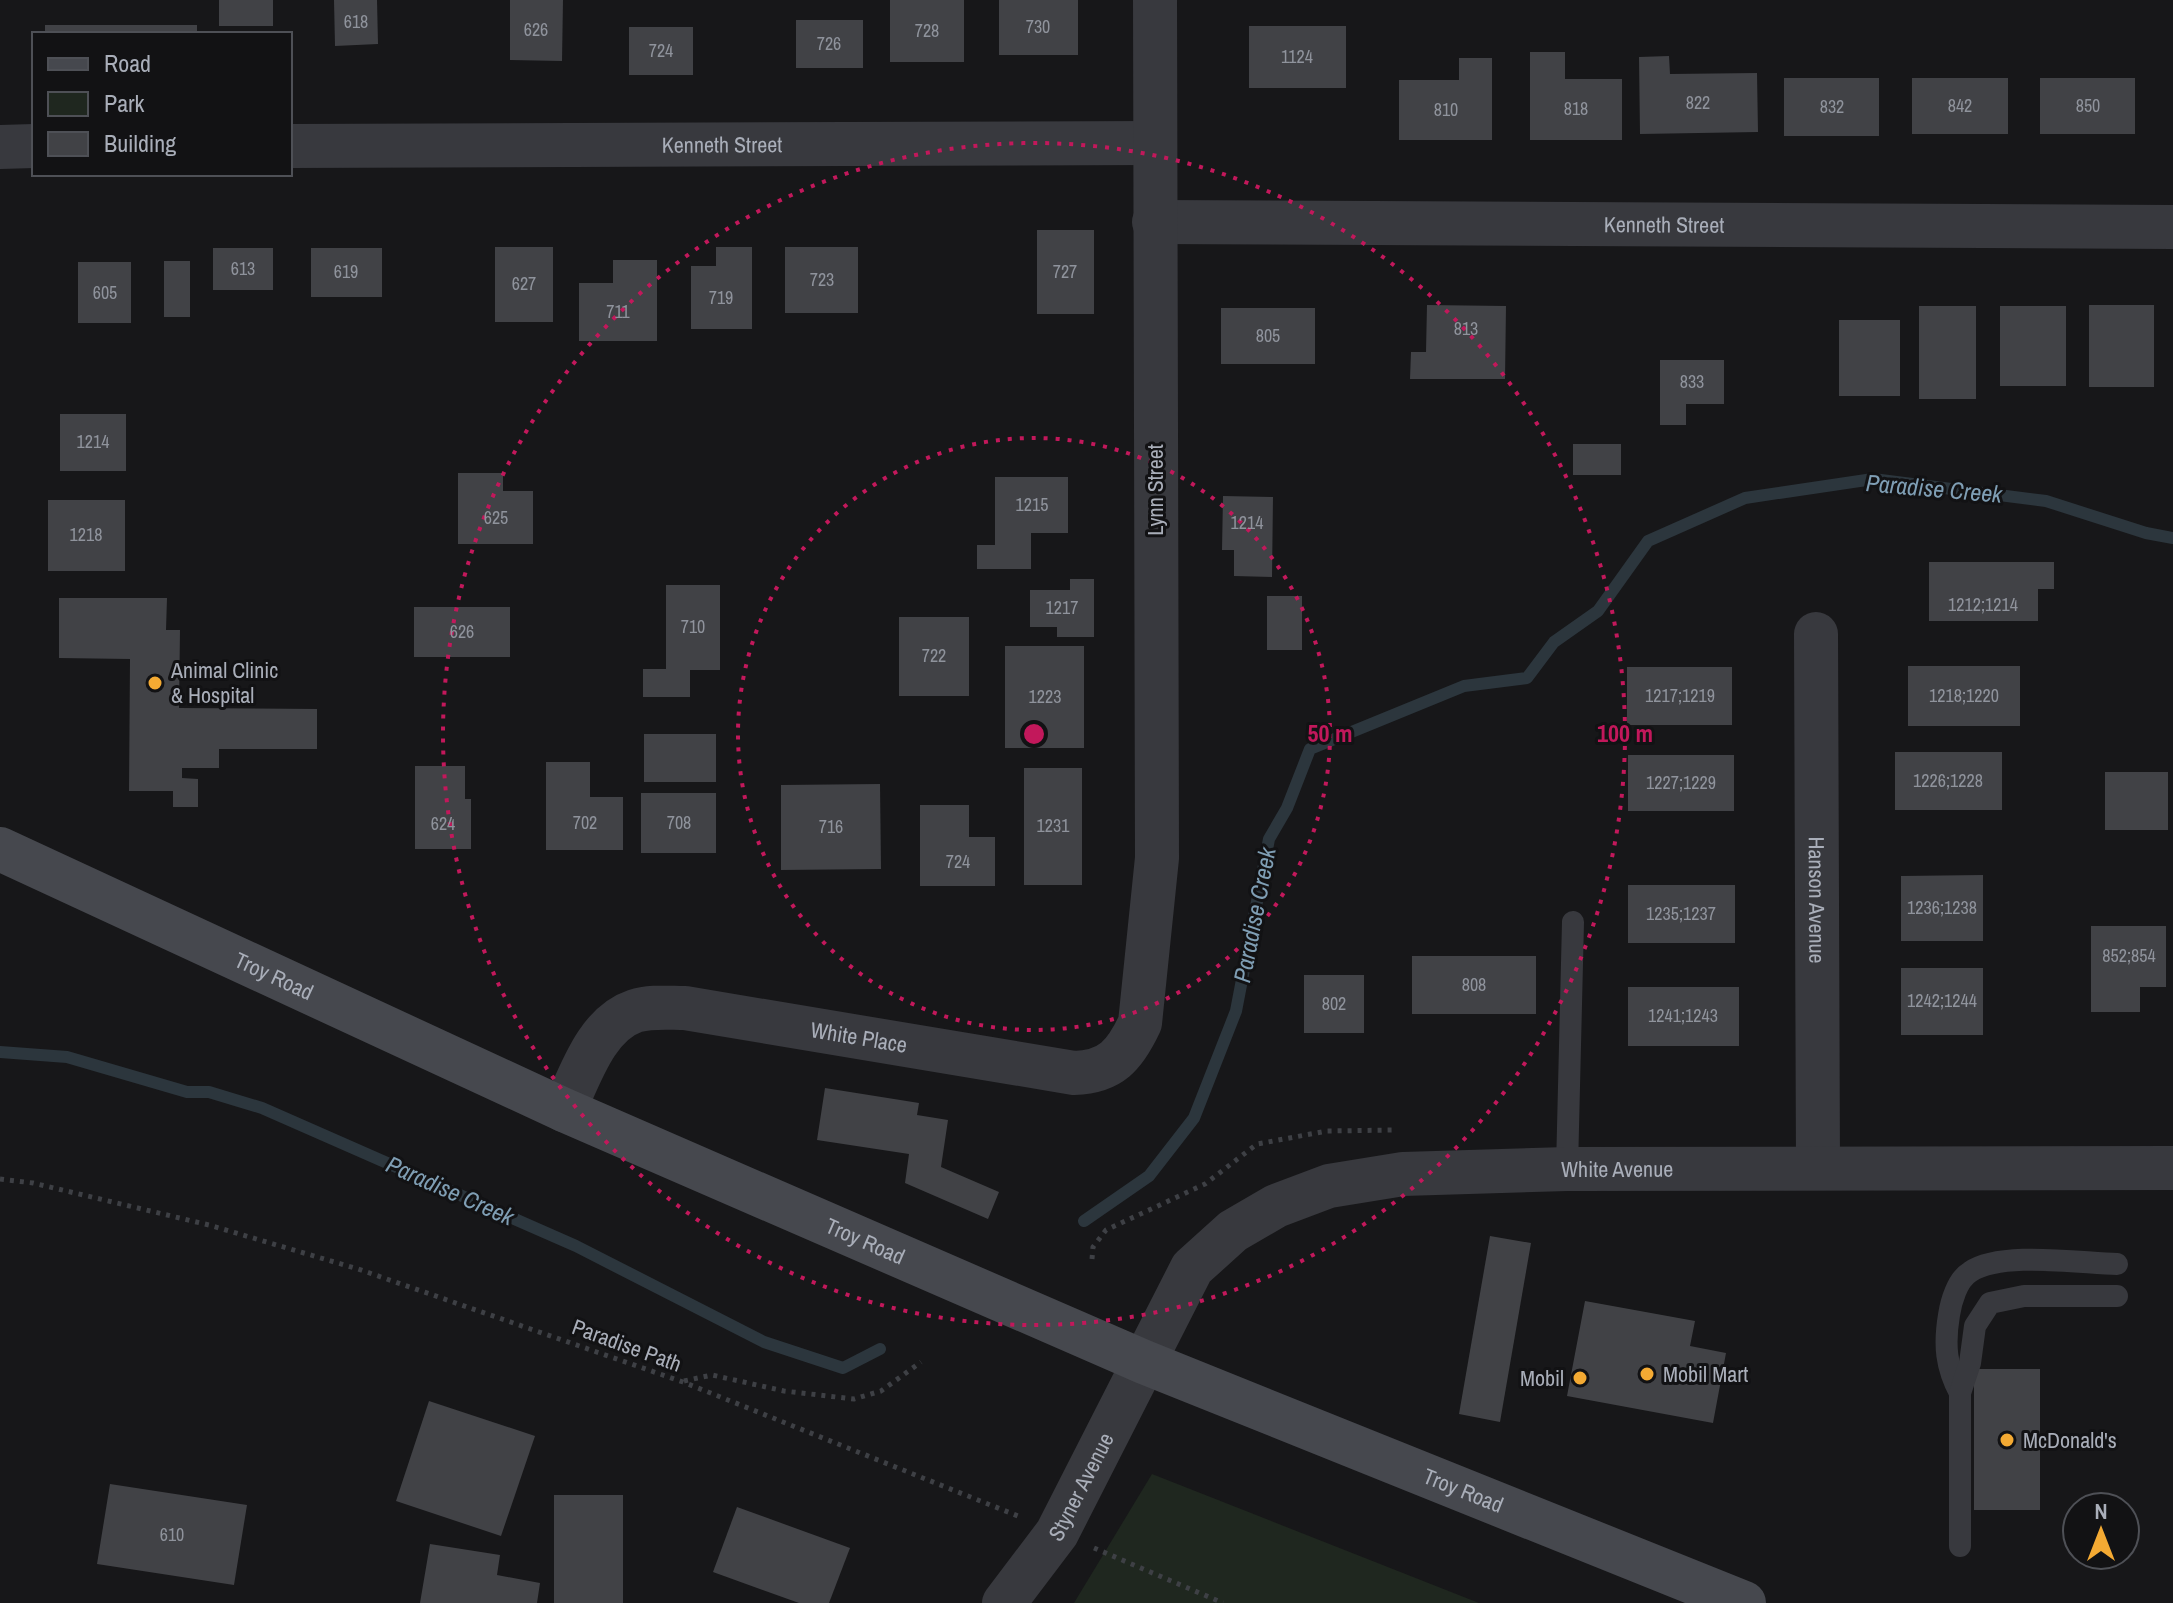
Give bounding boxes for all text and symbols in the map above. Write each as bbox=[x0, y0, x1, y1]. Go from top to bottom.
house number: 618 bbox=[344, 9, 368, 34]
house number: 730 bbox=[1026, 14, 1050, 39]
house number: 626 bbox=[524, 17, 548, 42]
house number: 728 bbox=[915, 18, 939, 43]
house number: 726 bbox=[817, 31, 841, 56]
legend bbox=[32, 32, 292, 176]
house number: 724 bbox=[649, 38, 673, 63]
house number: 1124 bbox=[1281, 44, 1313, 69]
text: Road bbox=[104, 47, 151, 79]
text: Park bbox=[104, 87, 145, 119]
house number: 822 bbox=[1686, 90, 1710, 115]
house number: 842 bbox=[1948, 93, 1972, 118]
house number: 850 bbox=[2076, 93, 2100, 118]
house number: 832 bbox=[1820, 94, 1844, 119]
house number: 818 bbox=[1564, 96, 1588, 121]
house number: 810 bbox=[1434, 97, 1458, 122]
text: Building bbox=[104, 127, 176, 159]
street label: Kenneth Street bbox=[662, 129, 782, 160]
street label: Kenneth Street bbox=[1604, 209, 1724, 240]
house number: 613 bbox=[231, 256, 255, 281]
house number: 619 bbox=[334, 259, 358, 284]
house number: 727 bbox=[1053, 259, 1077, 284]
house number: 723 bbox=[810, 267, 834, 292]
house number: 627 bbox=[512, 271, 536, 296]
house number: 605 bbox=[93, 280, 117, 305]
house number: 719 bbox=[709, 285, 733, 310]
house number: 711 bbox=[606, 299, 631, 324]
house number: 813 bbox=[1454, 316, 1478, 341]
house number: 805 bbox=[1256, 323, 1280, 348]
house number: 833 bbox=[1680, 369, 1704, 394]
house number: 1214 bbox=[77, 429, 109, 454]
street label: Lynn Street bbox=[1140, 444, 1170, 536]
water label: Paradise Creek bbox=[1865, 466, 2005, 510]
house number: 1215 bbox=[1016, 492, 1048, 517]
house number: 625 bbox=[484, 505, 508, 530]
house number: 1214 bbox=[1231, 510, 1263, 535]
house number: 1218 bbox=[70, 522, 102, 547]
house number: 1212;1214 bbox=[1948, 592, 2018, 617]
house number: 1217 bbox=[1046, 595, 1078, 620]
house number: 710 bbox=[681, 614, 705, 639]
house number: 626 bbox=[450, 619, 474, 644]
house number: 722 bbox=[922, 643, 946, 668]
place label: Animal Clinic & Hospital bbox=[170, 655, 278, 710]
marker: Animal Clinic & Hospital bbox=[146, 674, 164, 692]
house number: 1217;1219 bbox=[1645, 683, 1715, 708]
house number: 1218;1220 bbox=[1929, 683, 1999, 708]
house number: 1223 bbox=[1029, 684, 1061, 709]
text: 50 m bbox=[1308, 717, 1352, 749]
text: 100 m bbox=[1597, 717, 1653, 749]
centre of rings bbox=[1020, 720, 1048, 748]
house number: 1226;1228 bbox=[1913, 768, 1983, 793]
house number: 1227;1229 bbox=[1646, 770, 1716, 795]
house number: 702 bbox=[573, 810, 597, 835]
house number: 708 bbox=[667, 810, 691, 835]
house number: 624 bbox=[431, 811, 455, 836]
house number: 1231 bbox=[1037, 813, 1070, 838]
house number: 716 bbox=[819, 814, 843, 839]
street label: Hanson Avenue bbox=[1802, 836, 1832, 964]
water label: Paradise Creek bbox=[1225, 844, 1283, 985]
house number: 724 bbox=[946, 849, 970, 874]
house number: 1236;1238 bbox=[1907, 895, 1977, 920]
house number: 1235;1237 bbox=[1646, 901, 1716, 926]
house number: 852;854 bbox=[2102, 943, 2156, 968]
street label: Troy Road bbox=[230, 945, 318, 1007]
house number: 808 bbox=[1462, 972, 1486, 997]
house number: 1242;1244 bbox=[1907, 988, 1977, 1013]
house number: 802 bbox=[1322, 991, 1346, 1016]
house number: 1241;1243 bbox=[1648, 1003, 1718, 1028]
street label: White Place bbox=[808, 1014, 909, 1060]
water label: Paradise Creek bbox=[381, 1148, 520, 1233]
street label: White Avenue bbox=[1561, 1154, 1673, 1184]
street label: Troy Road bbox=[821, 1210, 910, 1271]
street label: Paradise Path bbox=[568, 1311, 686, 1379]
place label: Mobil Mart bbox=[1663, 1359, 1748, 1389]
place label: Mobil bbox=[1520, 1363, 1564, 1393]
marker: Mobil Mart bbox=[1638, 1365, 1656, 1383]
marker: Mobil bbox=[1571, 1369, 1589, 1387]
place label: McDonald's bbox=[2023, 1425, 2117, 1455]
street label: Styner Avenue bbox=[1041, 1427, 1121, 1547]
marker: McDonald's bbox=[1998, 1431, 2016, 1449]
street label: Troy Road bbox=[1419, 1461, 1508, 1520]
north arrow bbox=[2061, 1491, 2141, 1571]
text: N bbox=[2094, 1496, 2108, 1526]
house number: 610 bbox=[160, 1522, 184, 1547]

